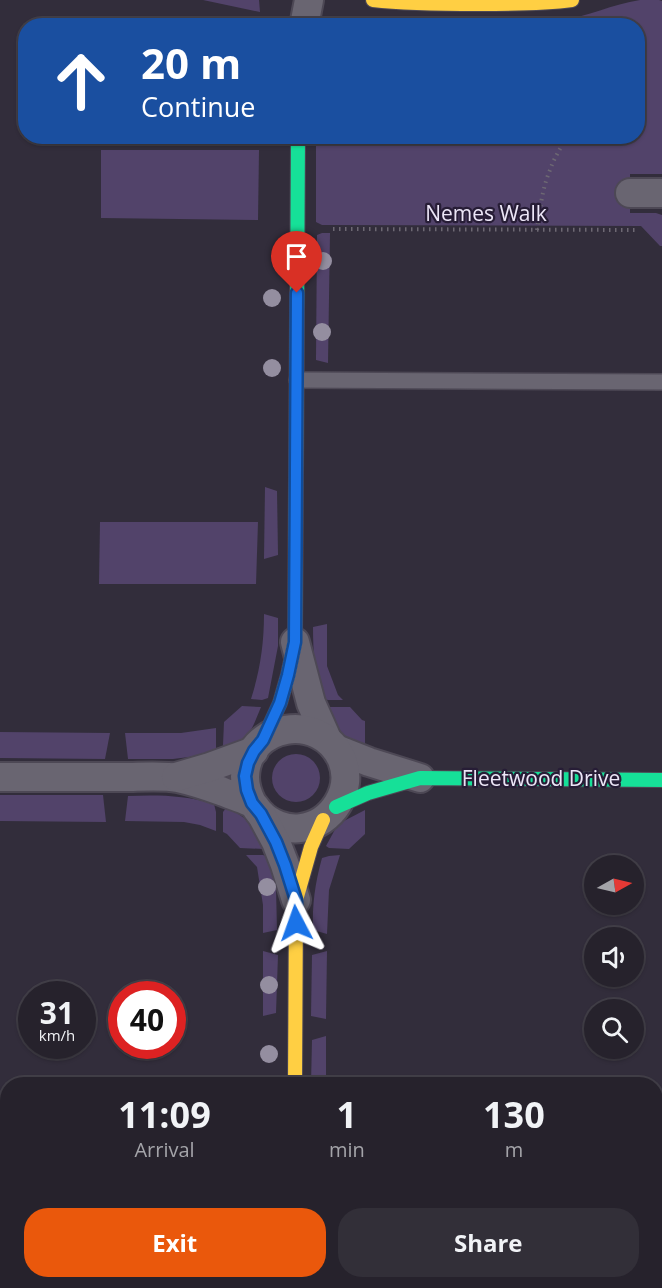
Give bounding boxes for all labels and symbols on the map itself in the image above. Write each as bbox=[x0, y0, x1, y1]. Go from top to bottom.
street label: Nemes Walk bbox=[425, 199, 547, 227]
pin bbox=[271, 231, 322, 293]
street label: Fleetwood Drive bbox=[462, 764, 620, 792]
north arrow bbox=[584, 855, 644, 915]
position arrow bbox=[264, 891, 328, 955]
speed limit sign: 40 bbox=[108, 981, 186, 1059]

